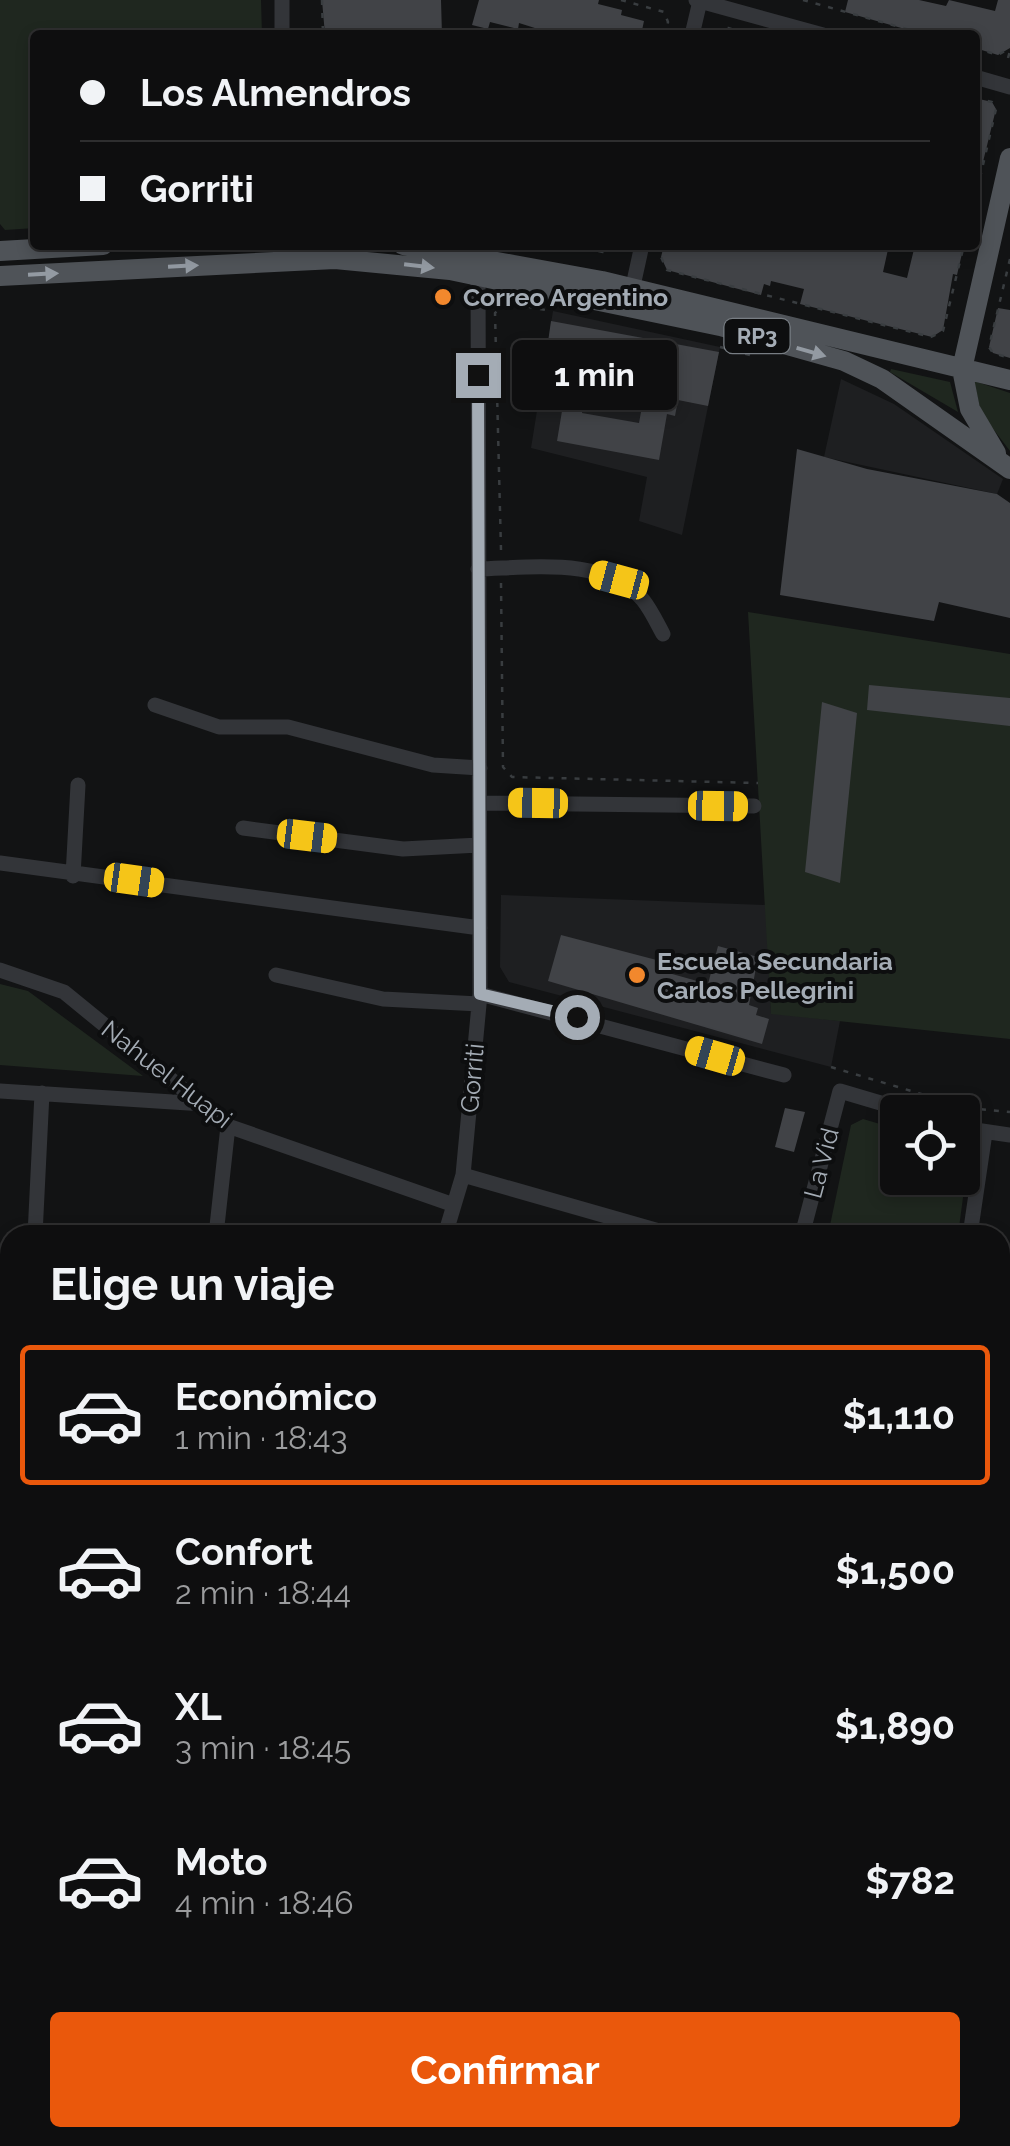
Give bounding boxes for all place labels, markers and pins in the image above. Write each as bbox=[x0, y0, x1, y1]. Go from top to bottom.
place label: Correo Argentino bbox=[463, 282, 668, 312]
marker: Correo Argentino bbox=[432, 286, 454, 308]
place label: Escuela Secundaria Carlos Pellegrini bbox=[657, 946, 893, 1005]
marker: Escuela Secundaria Carlos Pellegrini bbox=[626, 964, 648, 986]

